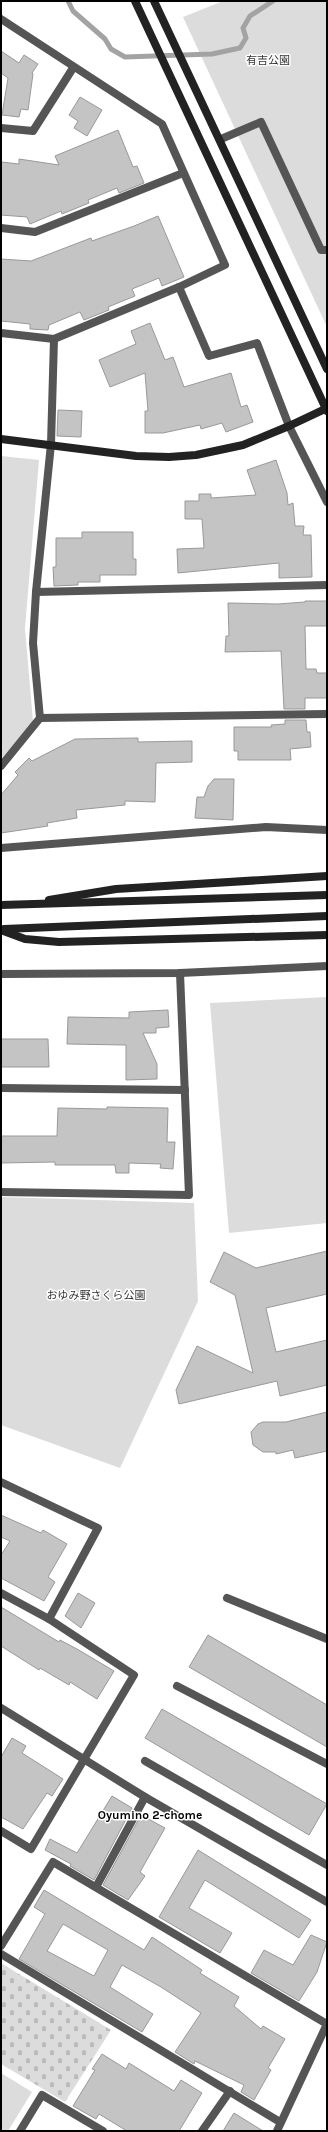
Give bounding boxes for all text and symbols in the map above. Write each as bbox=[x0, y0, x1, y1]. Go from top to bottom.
park label: 有吉公園 bbox=[246, 54, 290, 67]
park label: おゆみ野さくら公園 bbox=[47, 1289, 146, 1302]
district label: Oyumino 2-chome bbox=[98, 1808, 202, 1822]

